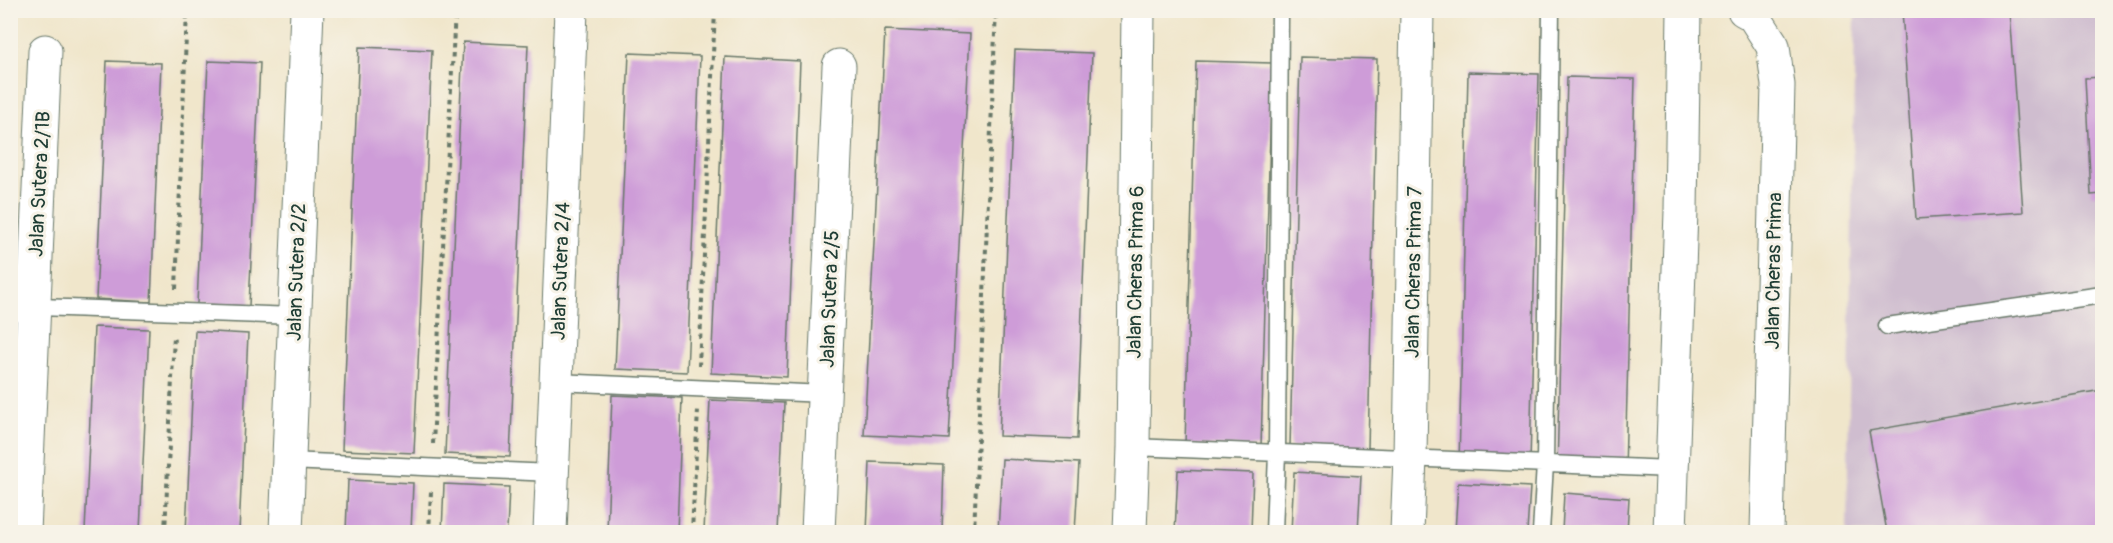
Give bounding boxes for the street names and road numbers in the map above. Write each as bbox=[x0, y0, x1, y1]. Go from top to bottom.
street label: Jalan Sutera 2/1B bbox=[23, 111, 56, 258]
street label: Jalan Cheras Prima 6 bbox=[1121, 185, 1150, 359]
street label: Jalan Cheras Prima 7 bbox=[1399, 185, 1428, 358]
street label: Jalan Cheras Prima bbox=[1760, 192, 1787, 350]
street label: Jalan Sutera 2/4 bbox=[546, 201, 575, 341]
street label: Jalan Sutera 2/2 bbox=[282, 203, 311, 341]
street label: Jalan Sutera 2/5 bbox=[815, 230, 844, 368]

